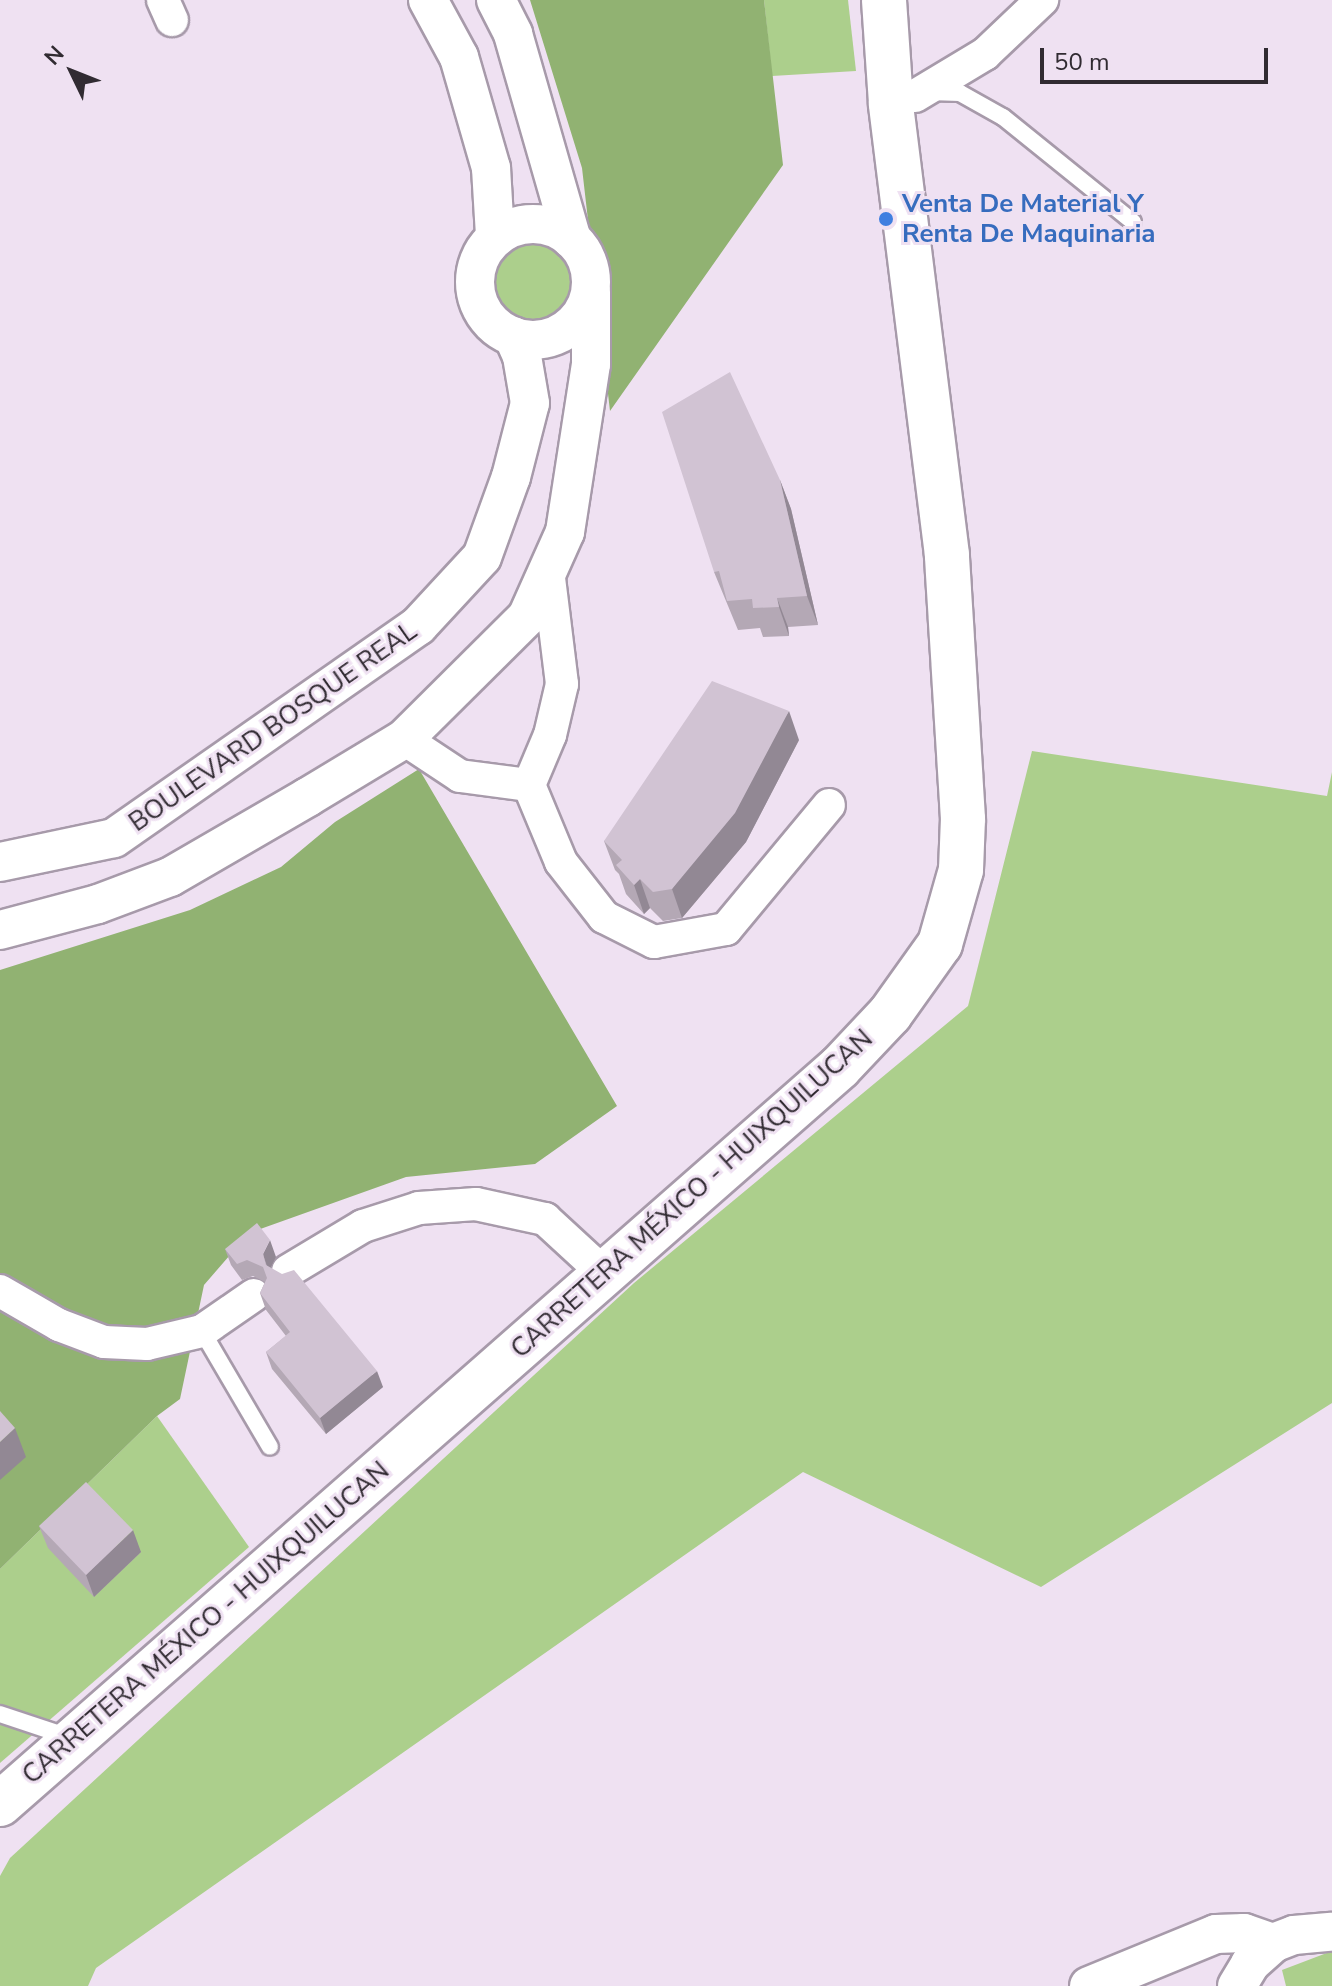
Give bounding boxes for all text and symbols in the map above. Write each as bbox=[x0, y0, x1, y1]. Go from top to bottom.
north arrow bbox=[32, 32, 112, 112]
scale bar bbox=[1044, 32, 1272, 82]
text: N bbox=[38, 39, 71, 72]
text: 50 m bbox=[1054, 46, 1110, 78]
place label: Venta De Material Y Renta De Maquinaria bbox=[902, 188, 1155, 250]
marker: Venta De Material Y Renta De Maquinaria bbox=[877, 210, 895, 228]
street label: BOULEVARD BOSQUE REAL bbox=[123, 616, 423, 838]
street label: CARRETERA MÉXICO - HUIXQUILUCAN bbox=[505, 1023, 879, 1365]
street label: CARRETERA MÉXICO - HUIXQUILUCAN bbox=[16, 1455, 396, 1791]

